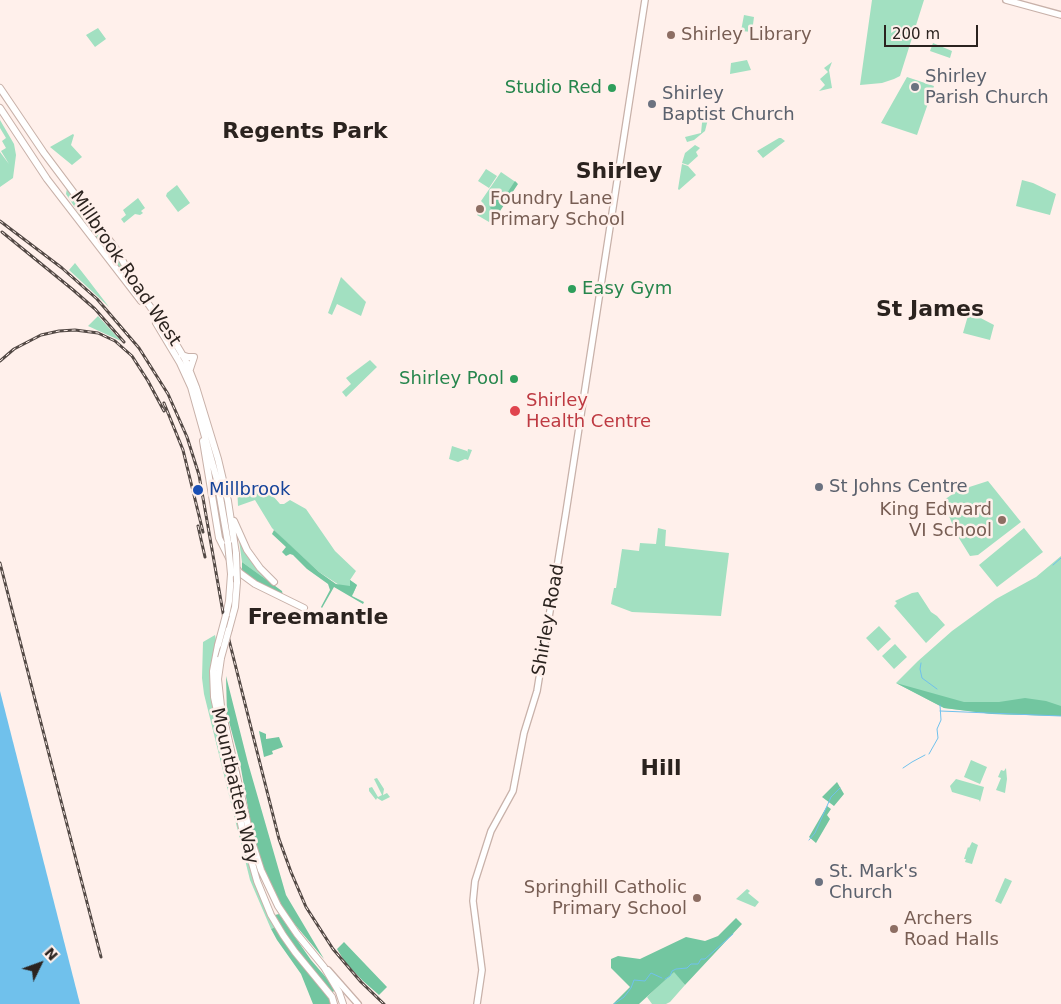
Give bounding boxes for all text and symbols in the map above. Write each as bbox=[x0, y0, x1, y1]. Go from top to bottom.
scale bar bbox=[886, 15, 980, 47]
place label: Shirley Library bbox=[681, 24, 812, 46]
text: 200 m bbox=[892, 25, 940, 43]
marker: Shirley Library bbox=[665, 29, 677, 41]
place label: Shirley Parish Church bbox=[925, 66, 1049, 108]
place label: Studio Red bbox=[505, 77, 602, 99]
marker: Shirley Parish Church bbox=[909, 81, 921, 93]
marker: Studio Red bbox=[606, 82, 618, 94]
place label: Shirley Baptist Church bbox=[662, 83, 795, 126]
marker: Shirley Baptist Church bbox=[646, 98, 658, 110]
district label: Regents Park bbox=[222, 119, 388, 145]
district label: Shirley bbox=[576, 159, 662, 185]
street label: Millbrook Road West bbox=[65, 187, 185, 351]
place label: Foundry Lane Primary School bbox=[490, 188, 625, 230]
marker: Foundry Lane Primary School bbox=[474, 203, 486, 215]
place label: Easy Gym bbox=[582, 278, 672, 300]
marker: Easy Gym bbox=[566, 283, 578, 295]
district label: St James bbox=[876, 297, 984, 323]
place label: Shirley Pool bbox=[399, 368, 504, 390]
marker: Shirley Pool bbox=[508, 373, 520, 385]
place label: Shirley Health Centre bbox=[526, 390, 651, 432]
marker: Shirley Health Centre bbox=[508, 404, 522, 418]
place label: St Johns Centre bbox=[829, 476, 968, 498]
place label: Millbrook bbox=[209, 479, 290, 501]
marker: St Johns Centre bbox=[813, 481, 825, 493]
marker: Millbrook bbox=[191, 483, 205, 497]
place label: King Edward VI School bbox=[880, 499, 992, 542]
marker: King Edward VI School bbox=[996, 514, 1008, 526]
street label: Shirley Road bbox=[529, 563, 569, 677]
district label: Freemantle bbox=[248, 605, 388, 631]
street label: Mountbatten Way bbox=[206, 706, 262, 866]
district label: Hill bbox=[640, 756, 682, 782]
place label: St. Mark's Church bbox=[829, 861, 918, 904]
marker: St. Mark's Church bbox=[813, 876, 825, 888]
place label: Springhill Catholic Primary School bbox=[524, 877, 687, 920]
marker: Springhill Catholic Primary School bbox=[691, 892, 703, 904]
place label: Archers Road Halls bbox=[904, 908, 999, 951]
marker: Archers Road Halls bbox=[888, 923, 900, 935]
north arrow bbox=[15, 939, 65, 989]
text: N bbox=[41, 944, 61, 964]

